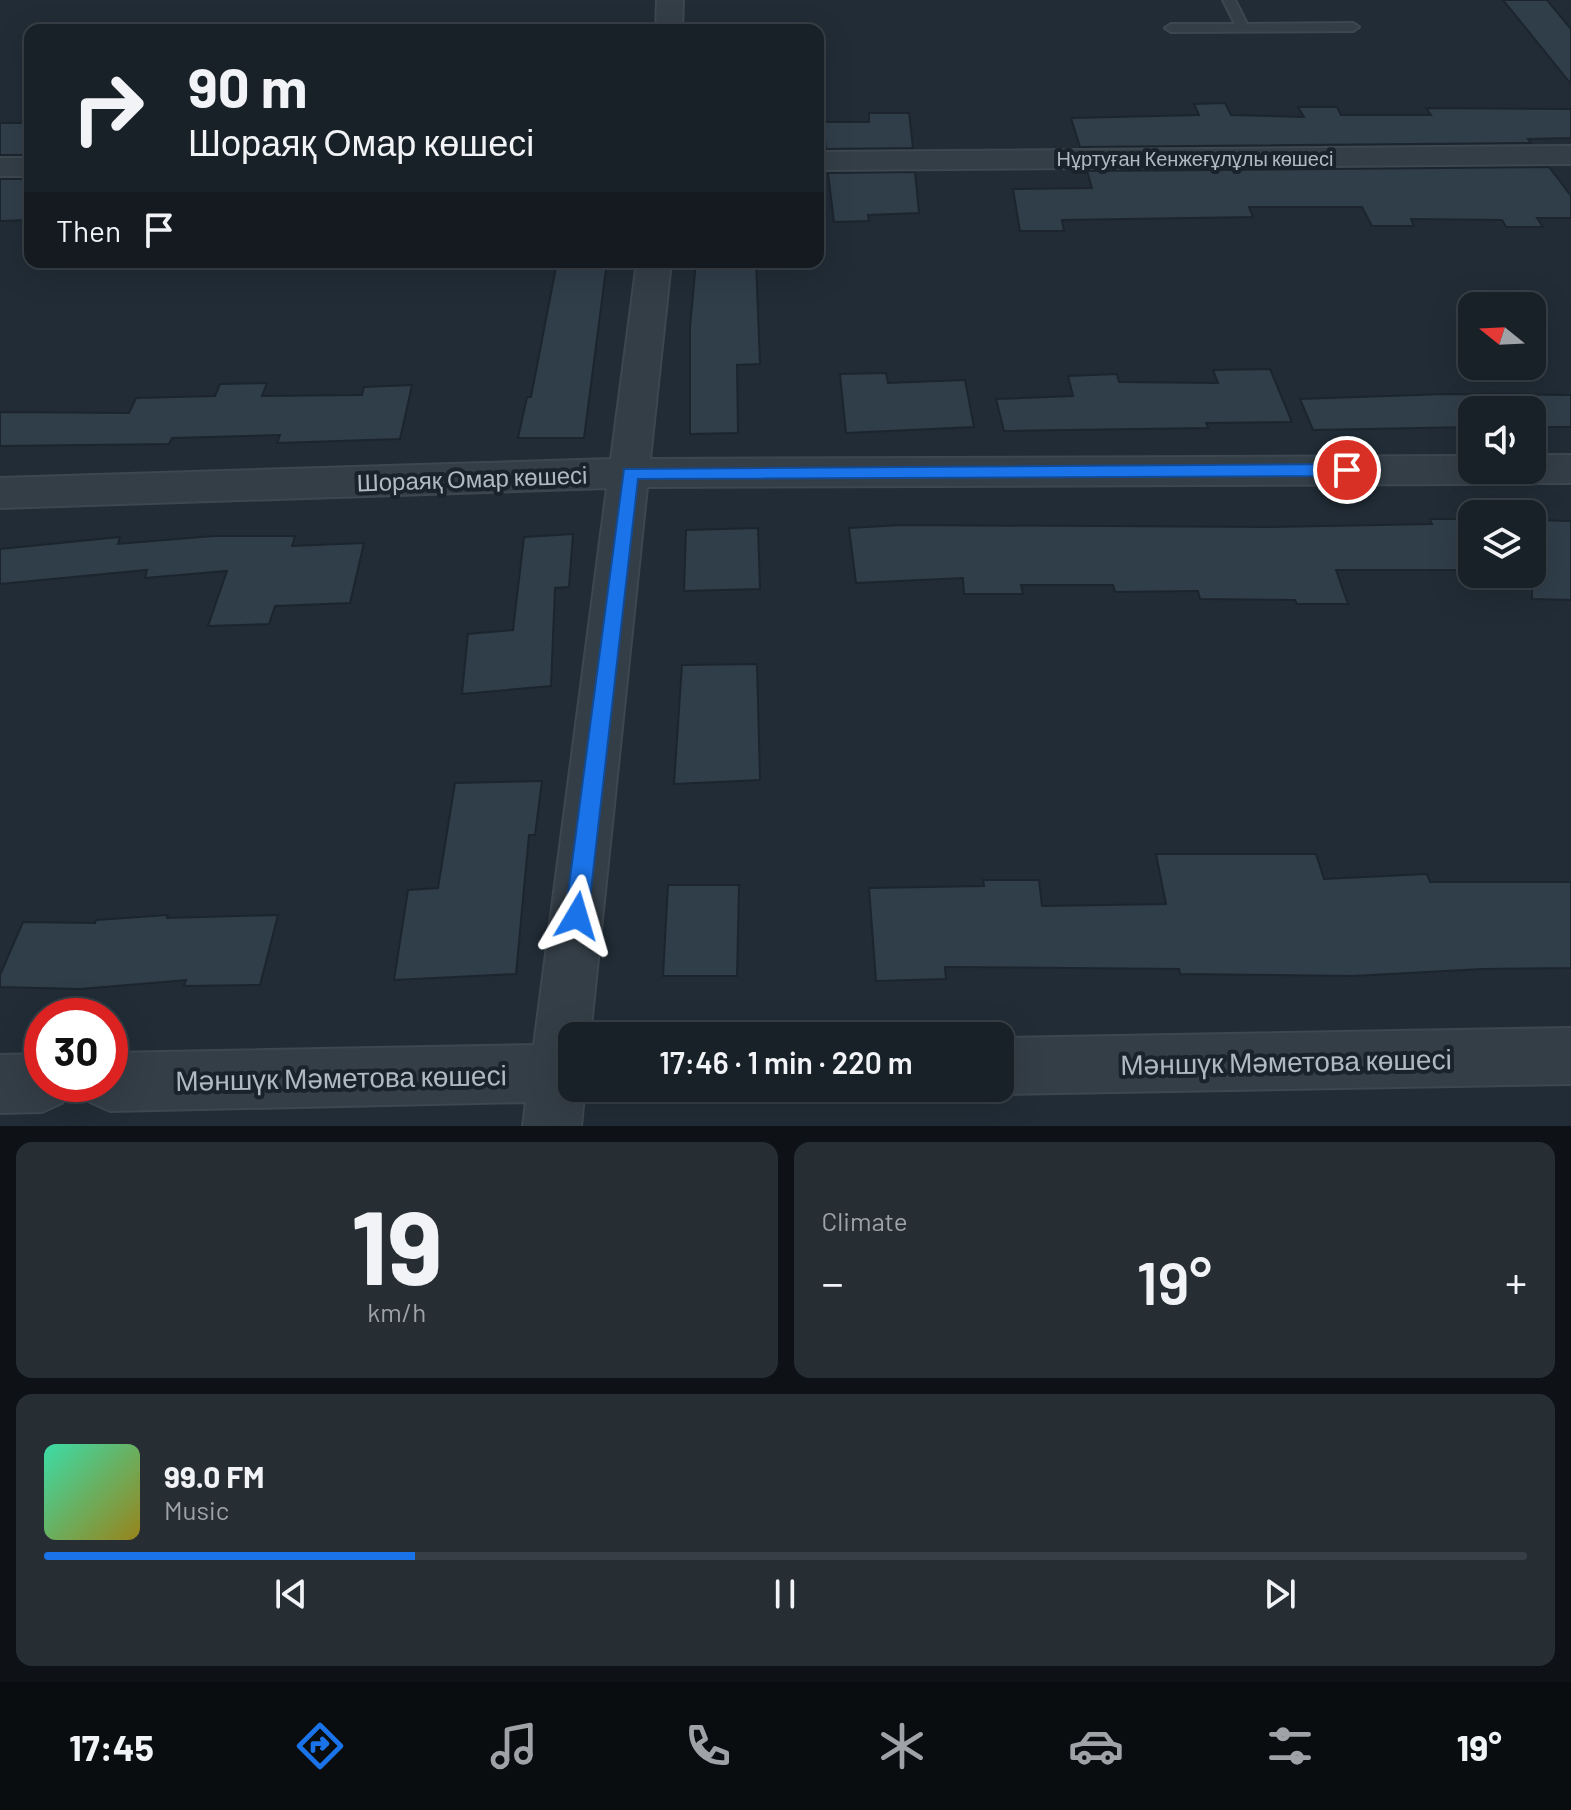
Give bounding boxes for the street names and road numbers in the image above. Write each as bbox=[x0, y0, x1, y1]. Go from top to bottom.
street label: Нұртуған Кенжеғұлұлы көшесі bbox=[1057, 146, 1333, 170]
street label: Шораяқ Омар көшесі bbox=[356, 459, 588, 497]
street label: Мәншүк Мәметова көшесі bbox=[1120, 1041, 1452, 1081]
street label: Мәншүк Мәметова көшесі bbox=[175, 1057, 507, 1097]

